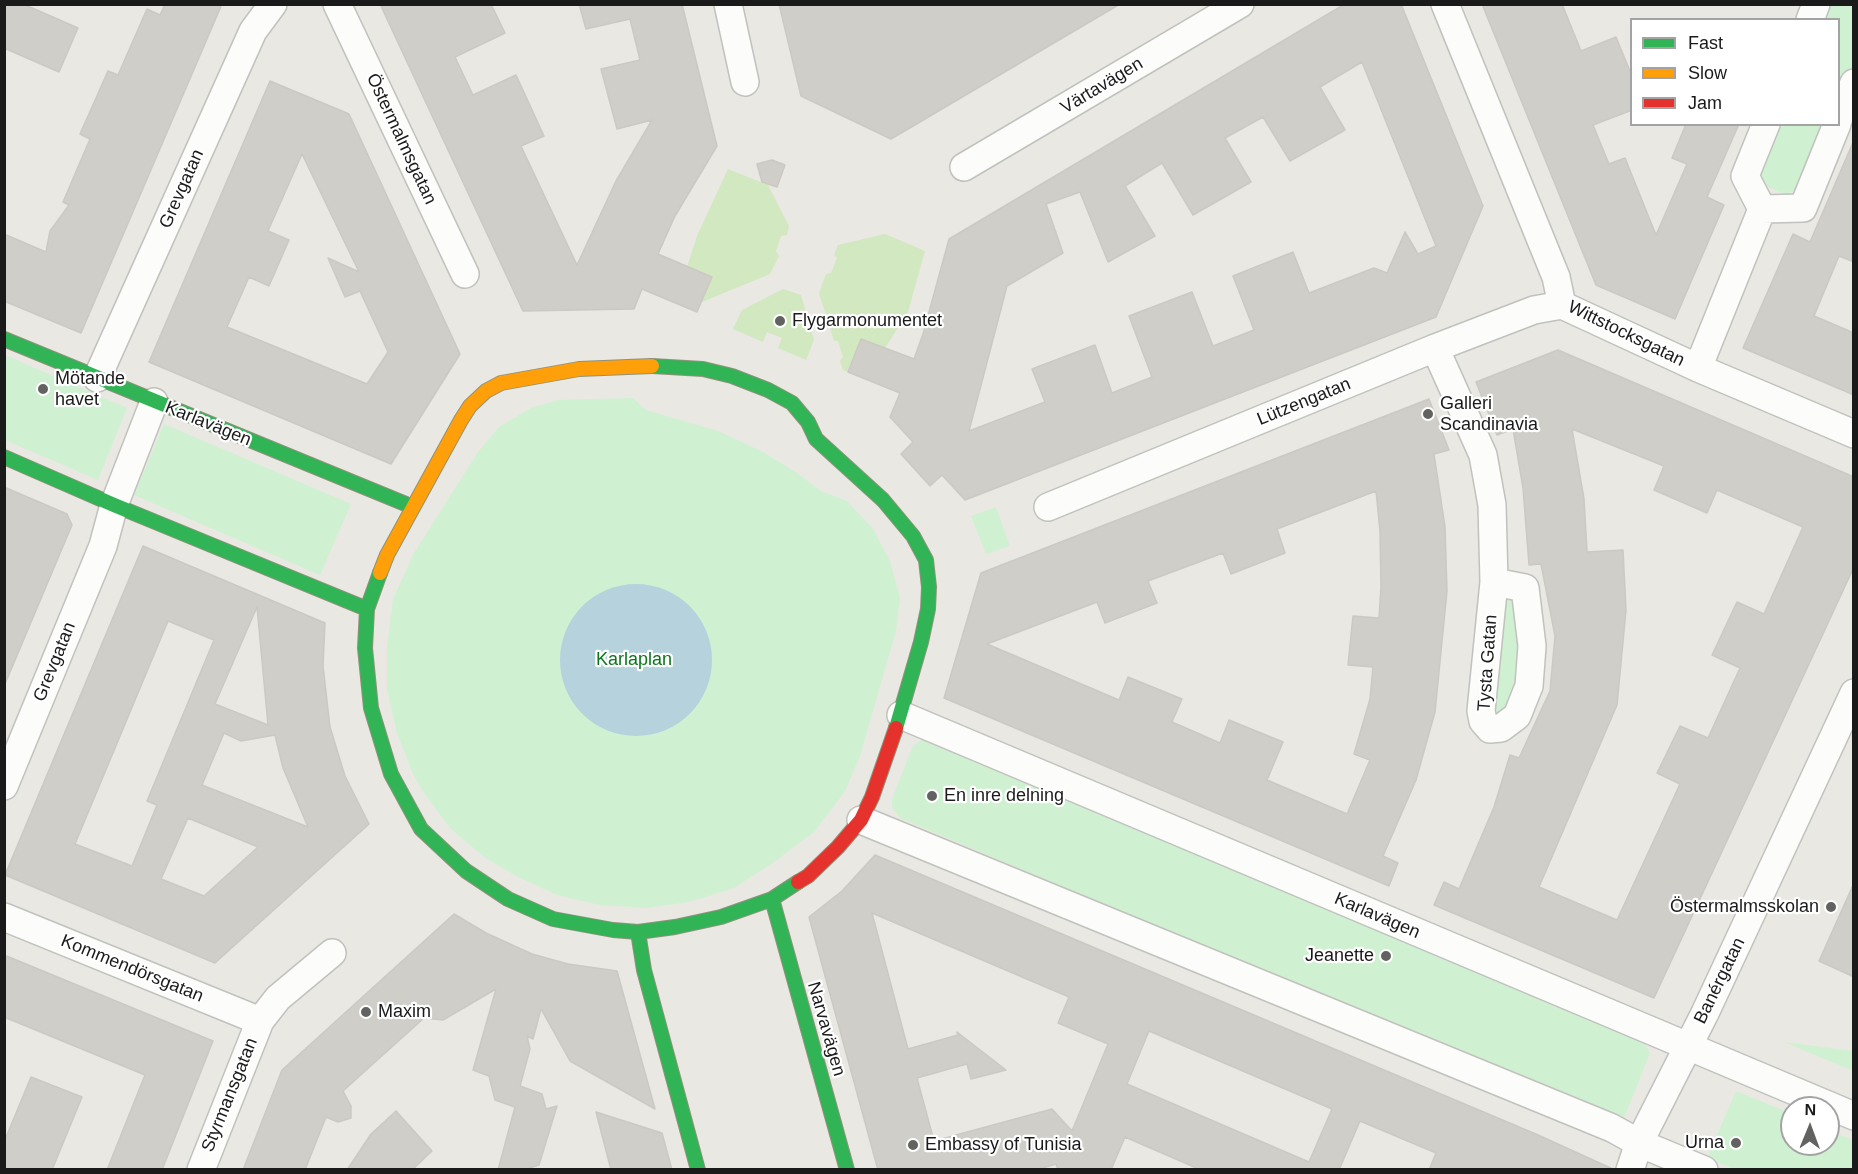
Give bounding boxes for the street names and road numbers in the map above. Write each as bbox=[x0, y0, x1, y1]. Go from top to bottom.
street label: Värtavägen bbox=[1057, 53, 1147, 119]
street label: Östermalmsgatan bbox=[361, 70, 441, 208]
street label: Grevgatan bbox=[155, 146, 209, 232]
street label: Wittstocksgatan bbox=[1564, 296, 1688, 372]
street label: Lützengatan bbox=[1254, 373, 1354, 431]
street label: Karlavägen bbox=[162, 397, 254, 451]
street label: Tysta Gatan bbox=[1474, 614, 1502, 712]
street label: Grevgatan bbox=[29, 619, 81, 705]
street label: Karlavägen bbox=[1331, 888, 1423, 944]
street label: Kommendörsgatan bbox=[57, 931, 207, 1007]
street label: Banérgatan bbox=[1690, 934, 1750, 1028]
street label: Narvavägen bbox=[802, 979, 850, 1079]
street label: Styrmansgatan bbox=[197, 1035, 263, 1155]

